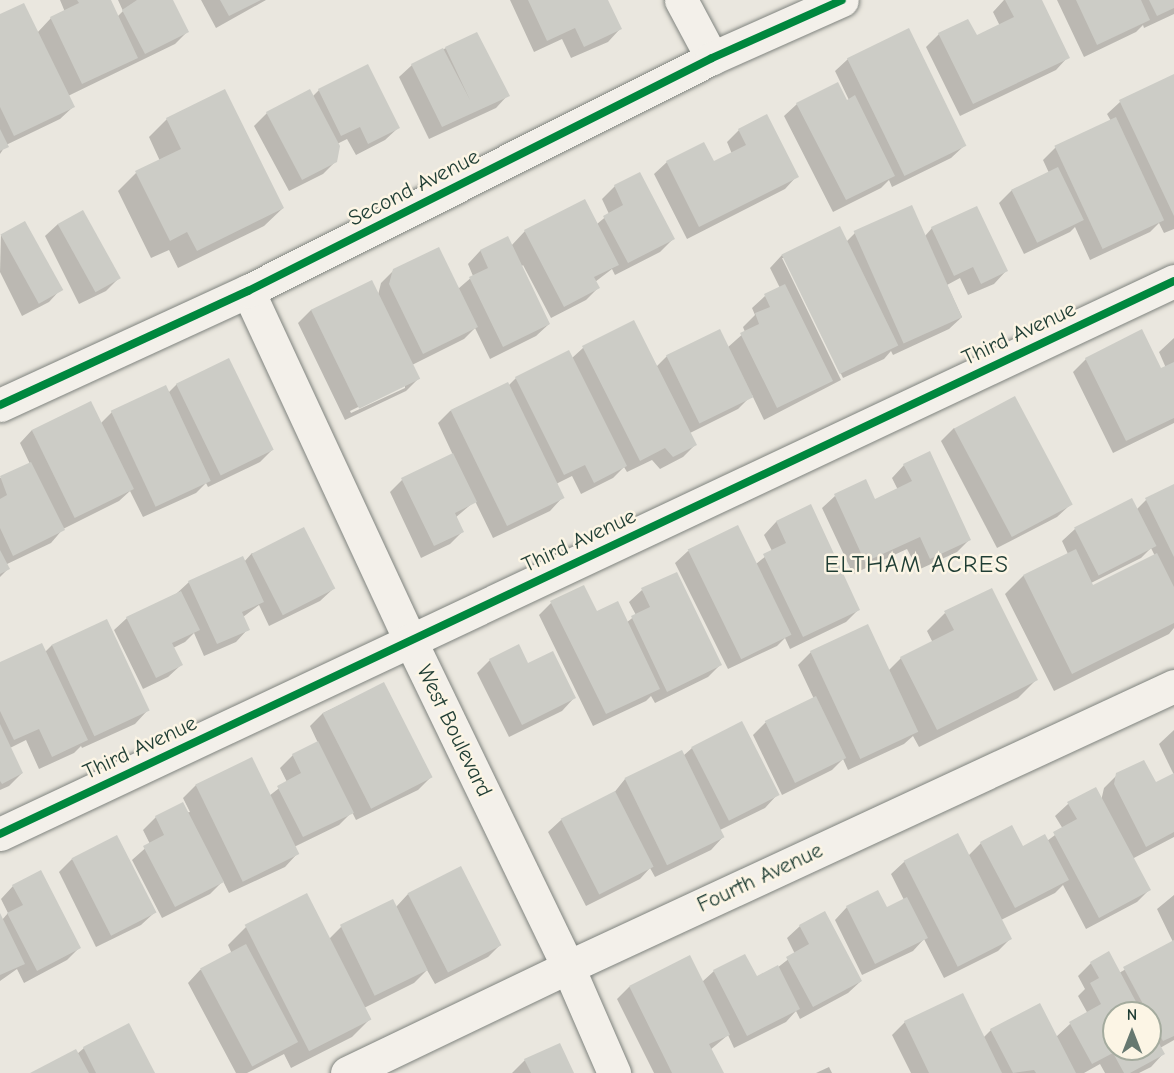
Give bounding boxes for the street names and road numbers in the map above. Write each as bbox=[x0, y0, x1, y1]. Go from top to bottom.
street label: Second Avenue bbox=[344, 144, 484, 232]
street label: Third Avenue bbox=[958, 296, 1080, 372]
street label: Third Avenue bbox=[518, 503, 640, 579]
street label: West Boulevard bbox=[411, 661, 497, 801]
street label: Third Avenue bbox=[79, 710, 201, 786]
street label: Fourth Avenue bbox=[693, 837, 827, 919]

